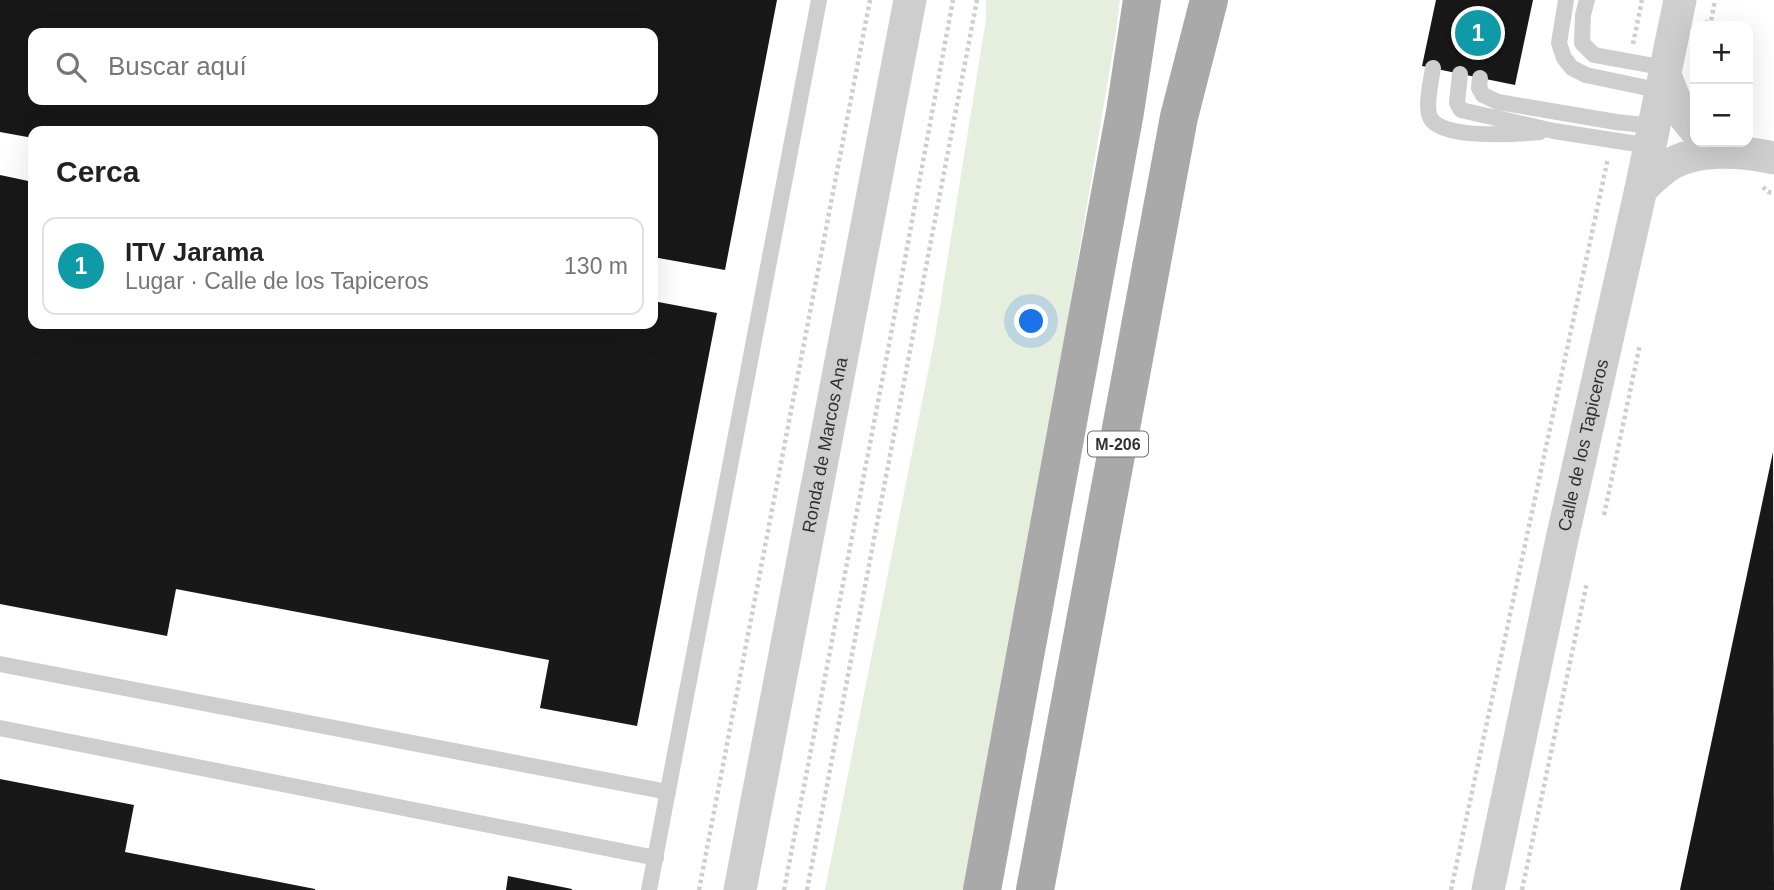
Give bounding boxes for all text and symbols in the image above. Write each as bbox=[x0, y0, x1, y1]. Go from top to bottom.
pin: 1 bbox=[1455, 7, 1501, 59]
map controls bbox=[1690, 21, 1753, 147]
button: + bbox=[1690, 21, 1753, 84]
search box bbox=[28, 28, 658, 105]
icon: search bbox=[52, 48, 90, 86]
text: Buscar aquí bbox=[108, 51, 247, 81]
button: − bbox=[1690, 84, 1753, 147]
text: Cerca bbox=[56, 155, 139, 188]
text: ITV Jarama bbox=[125, 237, 264, 267]
text: 1 bbox=[75, 253, 87, 279]
text: 130 m bbox=[564, 253, 628, 279]
text: Lugar · Calle de los Tapiceros bbox=[125, 268, 429, 294]
your location bbox=[1014, 304, 1048, 338]
street label: Ronda de Marcos Ana bbox=[798, 355, 852, 534]
street label: Calle de los Tapiceros bbox=[1554, 357, 1612, 533]
road number: M-206 bbox=[1088, 432, 1148, 457]

